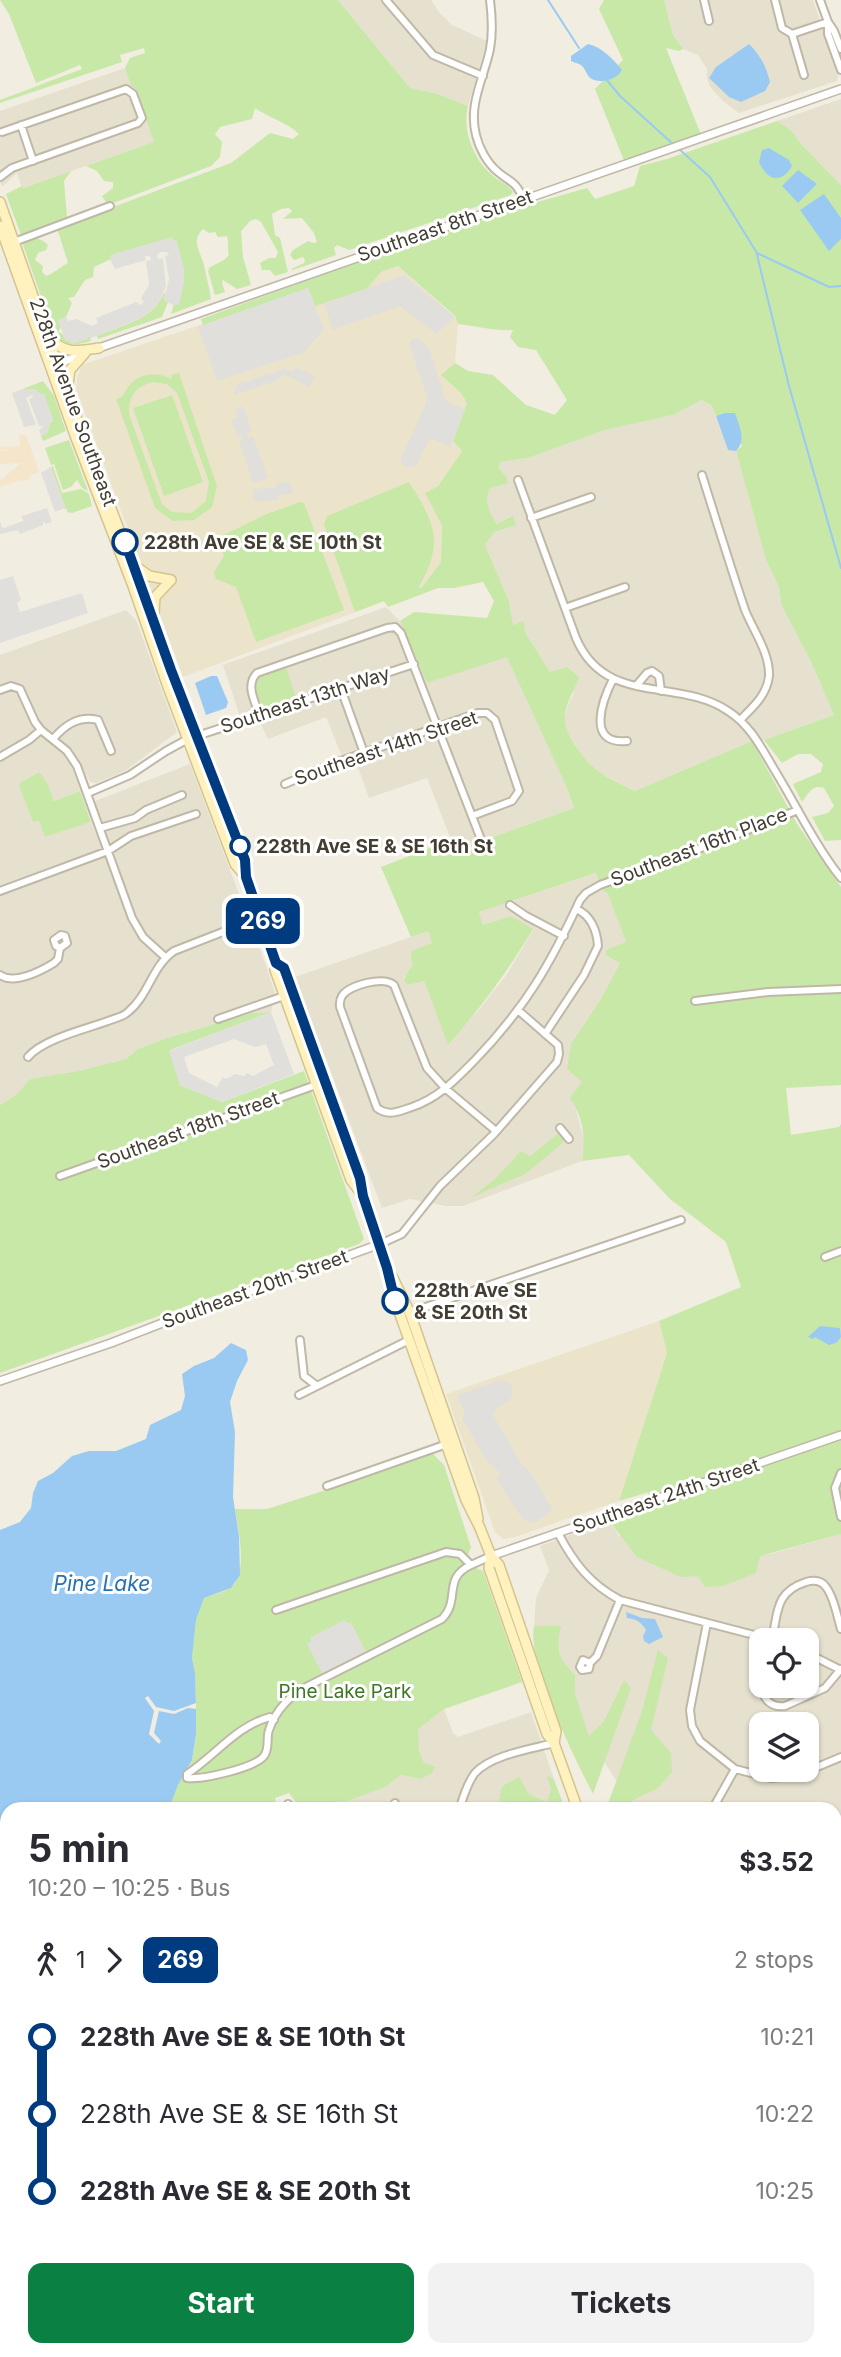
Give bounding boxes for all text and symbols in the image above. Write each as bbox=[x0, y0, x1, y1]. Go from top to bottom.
street label: Southeast 8th Street bbox=[354, 185, 536, 267]
street label: 228th Avenue Southeast bbox=[25, 295, 121, 509]
marker: 228th Ave SE & SE 10th St bbox=[112, 529, 138, 555]
place label: 228th Ave SE & SE 10th St bbox=[144, 531, 382, 554]
street label: Southeast 13th Way bbox=[217, 662, 393, 738]
street label: Southeast 14th Street bbox=[291, 706, 481, 790]
street label: Southeast 16th Place bbox=[607, 803, 791, 891]
place label: 228th Ave SE & SE 16th St bbox=[256, 835, 493, 858]
marker: 228th Ave SE & SE 16th St bbox=[230, 836, 250, 856]
line badge: 269 bbox=[223, 898, 303, 944]
text: 269 bbox=[240, 906, 286, 935]
street label: Southeast 18th Street bbox=[94, 1086, 282, 1174]
street label: Southeast 20th Street bbox=[159, 1245, 351, 1333]
place label: 228th Ave SE & SE 20th St bbox=[414, 1279, 537, 1324]
marker: 228th Ave SE & SE 20th St bbox=[382, 1288, 408, 1314]
street label: Southeast 24th Street bbox=[570, 1453, 762, 1539]
water label: Pine Lake bbox=[54, 1571, 150, 1596]
map controls bbox=[749, 1628, 819, 1782]
button: locate bbox=[749, 1628, 819, 1698]
park label: Pine Lake Park bbox=[279, 1680, 412, 1703]
button: layers bbox=[749, 1712, 819, 1782]
text: 5 min bbox=[28, 1825, 130, 1871]
text: $3.52 bbox=[739, 1846, 814, 1877]
text: 10:20 – 10:25 · Bus bbox=[28, 1874, 230, 1902]
icon: walk bbox=[28, 1941, 66, 1979]
icon: forward bbox=[95, 1941, 133, 1979]
text: 269 bbox=[157, 1945, 204, 1974]
text: 1 bbox=[76, 1946, 85, 1974]
text: 2 stops bbox=[734, 1946, 814, 1974]
text: 228th Ave SE & SE 10th St bbox=[80, 2021, 405, 2052]
text: 10:21 bbox=[760, 2023, 814, 2051]
text: 228th Ave SE & SE 16th St bbox=[80, 2098, 398, 2129]
text: 10:22 bbox=[755, 2100, 814, 2128]
text: 228th Ave SE & SE 20th St bbox=[80, 2175, 410, 2206]
text: 10:25 bbox=[756, 2177, 814, 2205]
button: Start bbox=[28, 2263, 414, 2343]
button: Tickets bbox=[428, 2263, 814, 2343]

